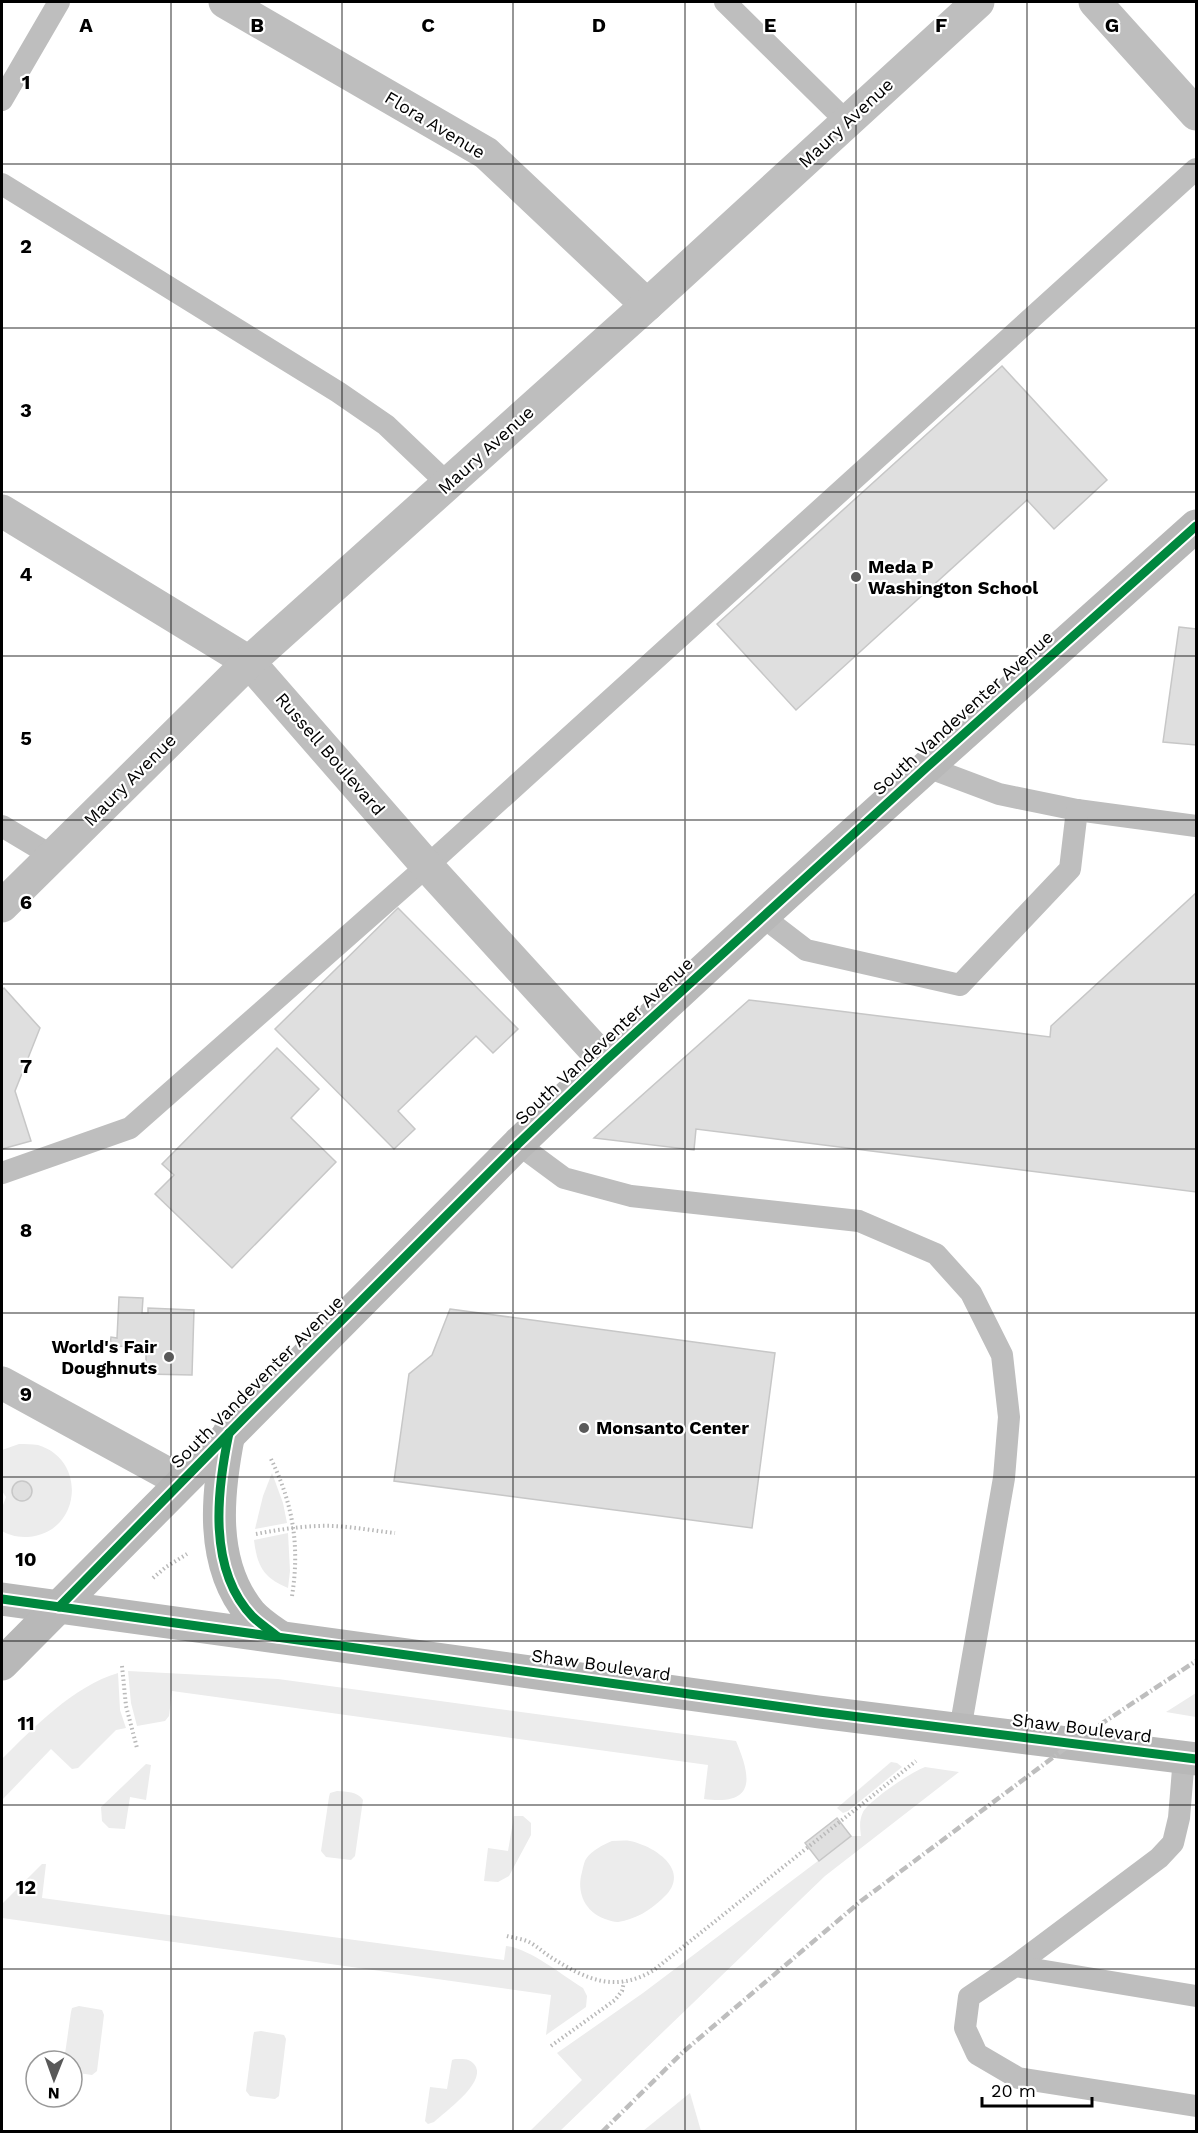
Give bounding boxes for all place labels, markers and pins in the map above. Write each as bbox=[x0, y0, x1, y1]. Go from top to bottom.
place label: Meda P Washington School bbox=[868, 556, 1038, 598]
marker: Meda P Washington School bbox=[849, 570, 863, 584]
place label: World's Fair Doughnuts bbox=[52, 1336, 157, 1378]
marker: World's Fair Doughnuts bbox=[162, 1350, 176, 1364]
place label: Monsanto Center bbox=[596, 1417, 749, 1438]
marker: Monsanto Center bbox=[577, 1421, 591, 1435]

